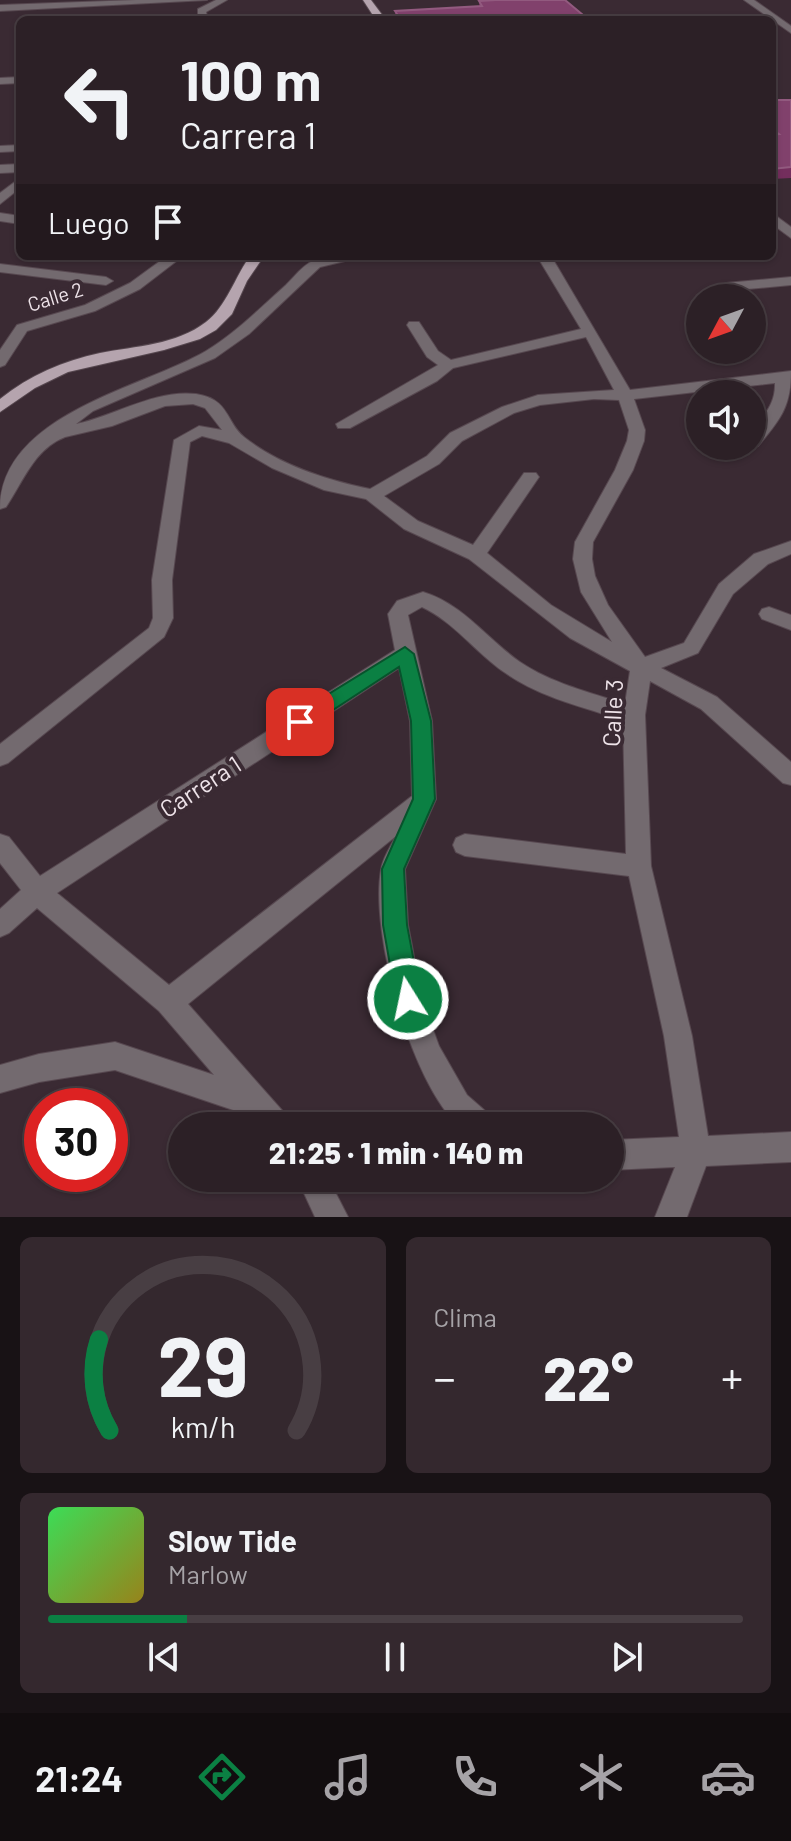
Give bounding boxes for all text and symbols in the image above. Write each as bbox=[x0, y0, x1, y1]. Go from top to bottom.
text: 100 m bbox=[180, 45, 322, 112]
icon: left bbox=[48, 48, 152, 152]
text: Carrera 1 bbox=[180, 113, 316, 156]
icon: arrive bbox=[146, 200, 190, 244]
text: Luego bbox=[48, 204, 130, 240]
street label: Calle 2 bbox=[24, 276, 86, 316]
north arrow bbox=[686, 284, 766, 364]
map controls bbox=[686, 284, 766, 460]
button: sound bbox=[686, 380, 766, 460]
street label: Calle 3 bbox=[596, 678, 628, 748]
pin bbox=[266, 688, 334, 756]
icon: arrive bbox=[278, 700, 322, 744]
street label: Carrera 1 bbox=[154, 749, 246, 823]
position arrow bbox=[366, 957, 450, 1041]
speed limit sign: 30 bbox=[24, 1088, 128, 1192]
text: 21:25 · 1 min · 140 m bbox=[269, 1134, 523, 1170]
text: Clima bbox=[434, 1301, 497, 1332]
text: 29 bbox=[157, 1314, 248, 1414]
text: 22° bbox=[543, 1341, 634, 1413]
text: − bbox=[434, 1350, 456, 1403]
text: + bbox=[721, 1350, 743, 1403]
text: km/h bbox=[170, 1409, 235, 1444]
text: Slow Tide bbox=[168, 1522, 297, 1558]
text: Marlow bbox=[168, 1558, 248, 1589]
icon: previous bbox=[142, 1635, 186, 1679]
icon: pause bbox=[373, 1635, 417, 1679]
icon: next bbox=[605, 1635, 649, 1679]
icon: directions bbox=[194, 1749, 250, 1805]
icon: music bbox=[320, 1749, 376, 1805]
icon: phone bbox=[447, 1749, 503, 1805]
icon: climate bbox=[573, 1749, 629, 1805]
icon: car bbox=[700, 1749, 756, 1805]
text: 21:24 bbox=[35, 1756, 123, 1799]

